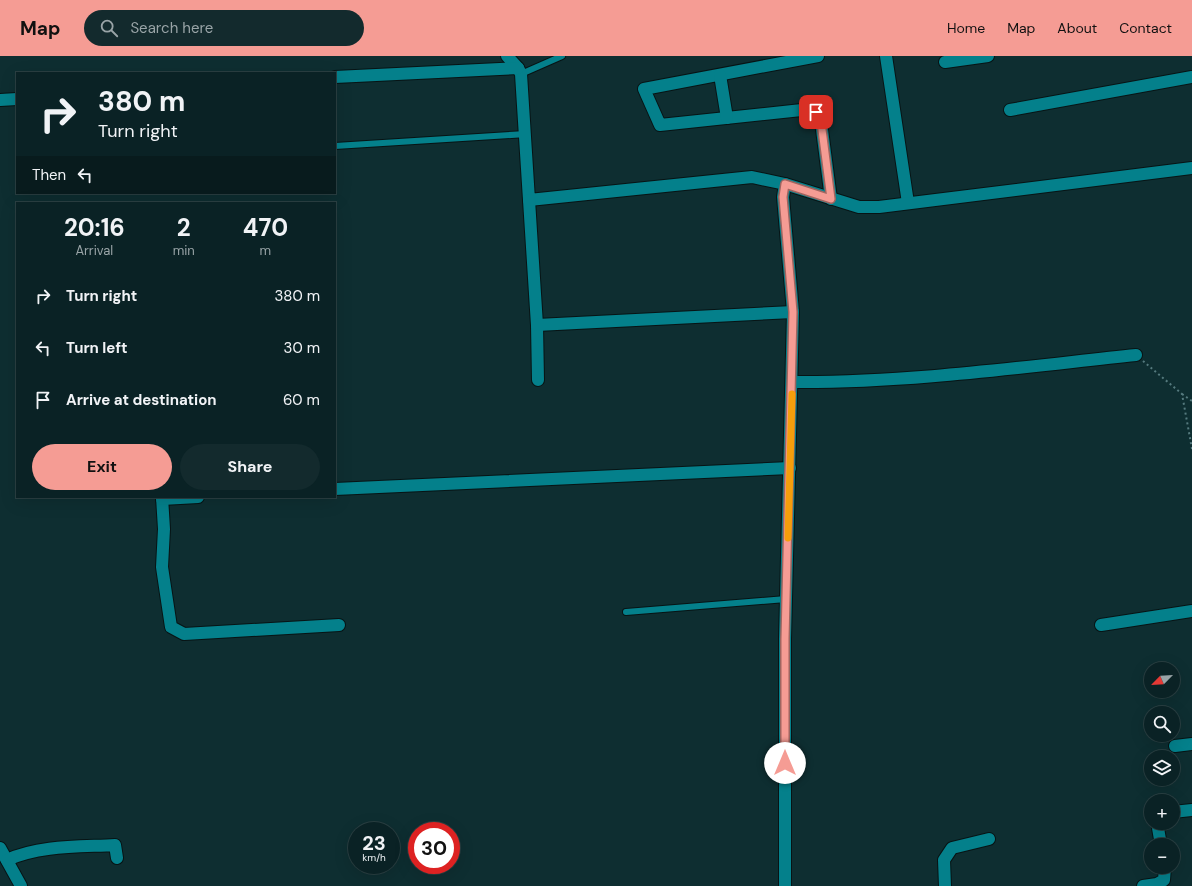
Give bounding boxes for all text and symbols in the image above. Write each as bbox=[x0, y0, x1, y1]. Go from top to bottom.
search box bbox=[84, 10, 364, 46]
text: Map bbox=[20, 16, 60, 41]
icon: search bbox=[98, 17, 120, 39]
text: Search here bbox=[130, 18, 213, 38]
text: Home bbox=[947, 19, 985, 37]
text: Map bbox=[1007, 19, 1035, 37]
text: About bbox=[1057, 19, 1097, 37]
text: Contact bbox=[1119, 19, 1172, 37]
text: 380 m bbox=[98, 83, 185, 120]
icon: right bbox=[32, 88, 84, 140]
pin bbox=[799, 95, 833, 129]
icon: arrive bbox=[805, 101, 827, 123]
text: Turn right bbox=[98, 119, 178, 143]
icon: left bbox=[74, 164, 96, 186]
text: Then bbox=[32, 165, 66, 185]
text: 20:16 bbox=[64, 212, 125, 243]
text: 2 bbox=[177, 212, 191, 243]
text: 470 bbox=[243, 212, 288, 243]
text: Arrival bbox=[75, 242, 113, 259]
text: min bbox=[173, 242, 195, 259]
text: m bbox=[260, 242, 271, 259]
icon: right bbox=[32, 285, 54, 307]
text: Turn right bbox=[66, 286, 137, 306]
text: 380 m bbox=[274, 286, 320, 306]
icon: left bbox=[32, 337, 54, 359]
text: Turn left bbox=[66, 338, 127, 358]
text: 30 m bbox=[284, 338, 320, 358]
icon: arrive bbox=[32, 389, 54, 411]
text: Arrive at destination bbox=[66, 390, 217, 410]
text: 60 m bbox=[283, 390, 320, 410]
button: Exit bbox=[32, 444, 172, 490]
button: Share bbox=[180, 444, 320, 490]
north arrow bbox=[1144, 662, 1180, 698]
map controls bbox=[1144, 662, 1180, 874]
button: search bbox=[1144, 706, 1180, 742]
position arrow bbox=[764, 742, 806, 784]
button: layers bbox=[1144, 750, 1180, 786]
button: + bbox=[1144, 794, 1180, 830]
speed limit sign: 30 bbox=[408, 822, 460, 874]
text: 23 bbox=[362, 830, 386, 856]
button: − bbox=[1144, 838, 1180, 874]
text: km/h bbox=[362, 851, 386, 864]

